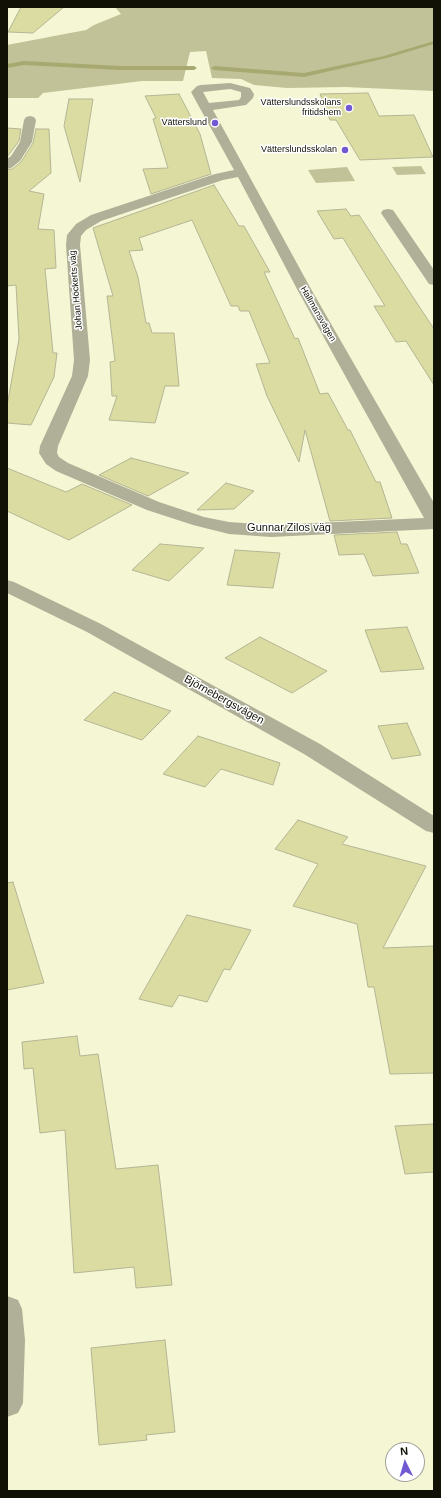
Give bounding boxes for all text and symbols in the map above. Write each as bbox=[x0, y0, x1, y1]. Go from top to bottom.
place label: Vätterslundsskolans fritidshem bbox=[260, 98, 341, 119]
marker: Vätterslundsskolans fritidshem bbox=[344, 103, 354, 113]
place label: Vätterslund bbox=[161, 118, 207, 128]
marker: Vätterslund bbox=[210, 118, 220, 128]
place label: Vätterslundsskolan bbox=[261, 145, 337, 155]
marker: Vätterslundsskolan bbox=[340, 145, 350, 155]
street label: Johan Höckerts väg bbox=[67, 250, 85, 330]
street label: Hallmansvägen bbox=[298, 284, 338, 344]
street label: Gunnar Zilos väg bbox=[247, 521, 331, 535]
street label: Björnebergsvägen bbox=[182, 673, 266, 727]
north arrow bbox=[385, 1442, 425, 1482]
text: N bbox=[400, 1445, 409, 1457]

